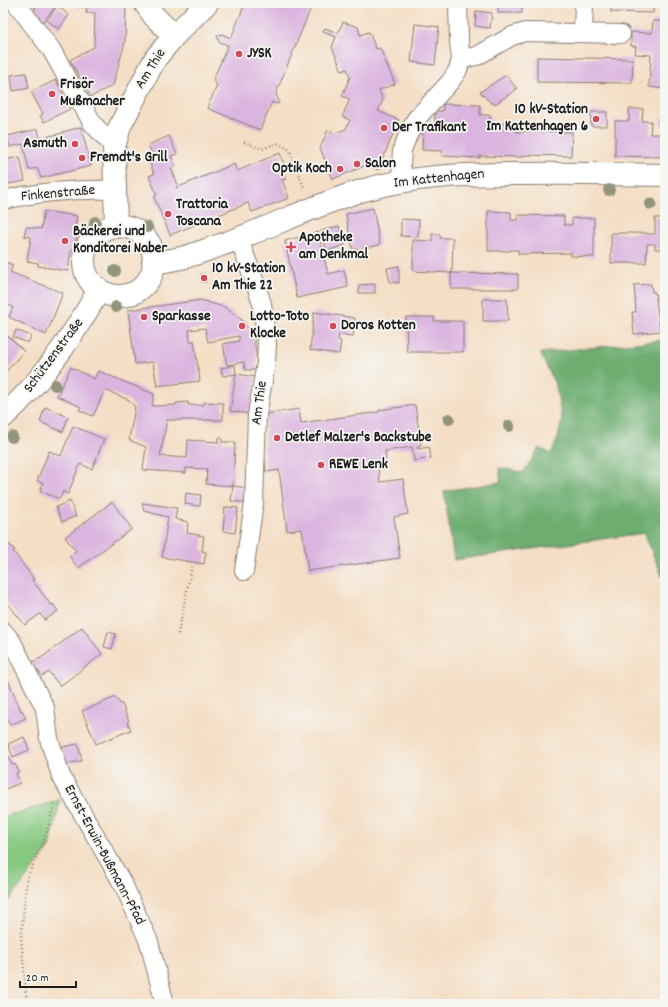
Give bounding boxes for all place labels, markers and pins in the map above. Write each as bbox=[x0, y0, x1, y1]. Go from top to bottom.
place label: JYSK bbox=[247, 43, 272, 65]
marker: JYSK bbox=[234, 49, 244, 59]
place label: Frisör Mußmacher bbox=[60, 74, 125, 113]
marker: Frisör Mußmacher bbox=[47, 89, 57, 99]
place label: 10 kV-Station Im Kattenhagen 6 bbox=[486, 99, 588, 138]
marker: 10 kV-Station Im Kattenhagen 6 bbox=[591, 114, 601, 124]
place label: Der Trafikant bbox=[392, 117, 467, 139]
marker: Der Trafikant bbox=[379, 123, 389, 133]
place label: Asmuth bbox=[23, 133, 67, 155]
marker: Asmuth bbox=[70, 139, 80, 149]
place label: Fremdt's Grill bbox=[90, 147, 168, 169]
marker: Fremdt's Grill bbox=[77, 153, 87, 163]
place label: Salon bbox=[365, 153, 396, 175]
place label: Optik Koch bbox=[272, 158, 332, 180]
marker: Salon bbox=[352, 159, 362, 169]
marker: Optik Koch bbox=[335, 164, 345, 174]
place label: Trattoria Toscana bbox=[176, 194, 229, 233]
marker: Trattoria Toscana bbox=[163, 209, 173, 219]
place label: Bäckerei und Konditorei Naber bbox=[73, 221, 167, 260]
place label: Apotheke am Denkmal bbox=[299, 227, 369, 266]
marker: Bäckerei und Konditorei Naber bbox=[60, 236, 70, 246]
marker: Apotheke am Denkmal bbox=[286, 242, 296, 252]
place label: 10 kV-Station Am Thie 22 bbox=[212, 258, 285, 297]
marker: 10 kV-Station Am Thie 22 bbox=[199, 273, 209, 283]
place label: Sparkasse bbox=[152, 306, 211, 328]
place label: Lotto-Toto Klocke bbox=[250, 306, 310, 345]
marker: Sparkasse bbox=[139, 312, 149, 322]
place label: Doros Kotten bbox=[341, 315, 416, 337]
marker: Lotto-Toto Klocke bbox=[237, 321, 247, 331]
marker: Doros Kotten bbox=[328, 321, 338, 331]
place label: Detlef Malzer's Backstube bbox=[285, 427, 432, 449]
marker: Detlef Malzer's Backstube bbox=[272, 433, 282, 443]
place label: REWE Lenk bbox=[329, 454, 388, 476]
marker: REWE Lenk bbox=[316, 460, 326, 470]

